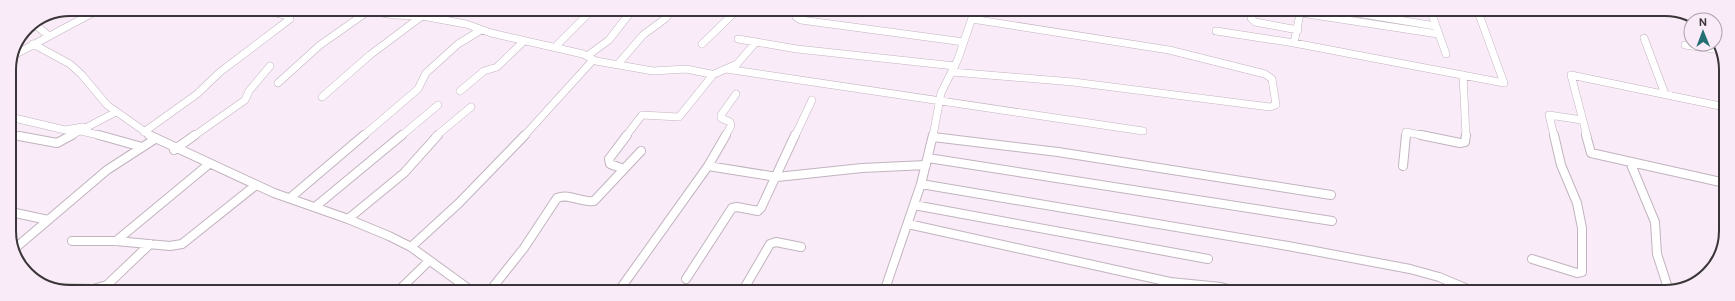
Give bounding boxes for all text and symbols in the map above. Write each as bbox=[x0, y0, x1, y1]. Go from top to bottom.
north arrow bbox=[1683, 12, 1723, 52]
text: N bbox=[1699, 15, 1707, 29]

